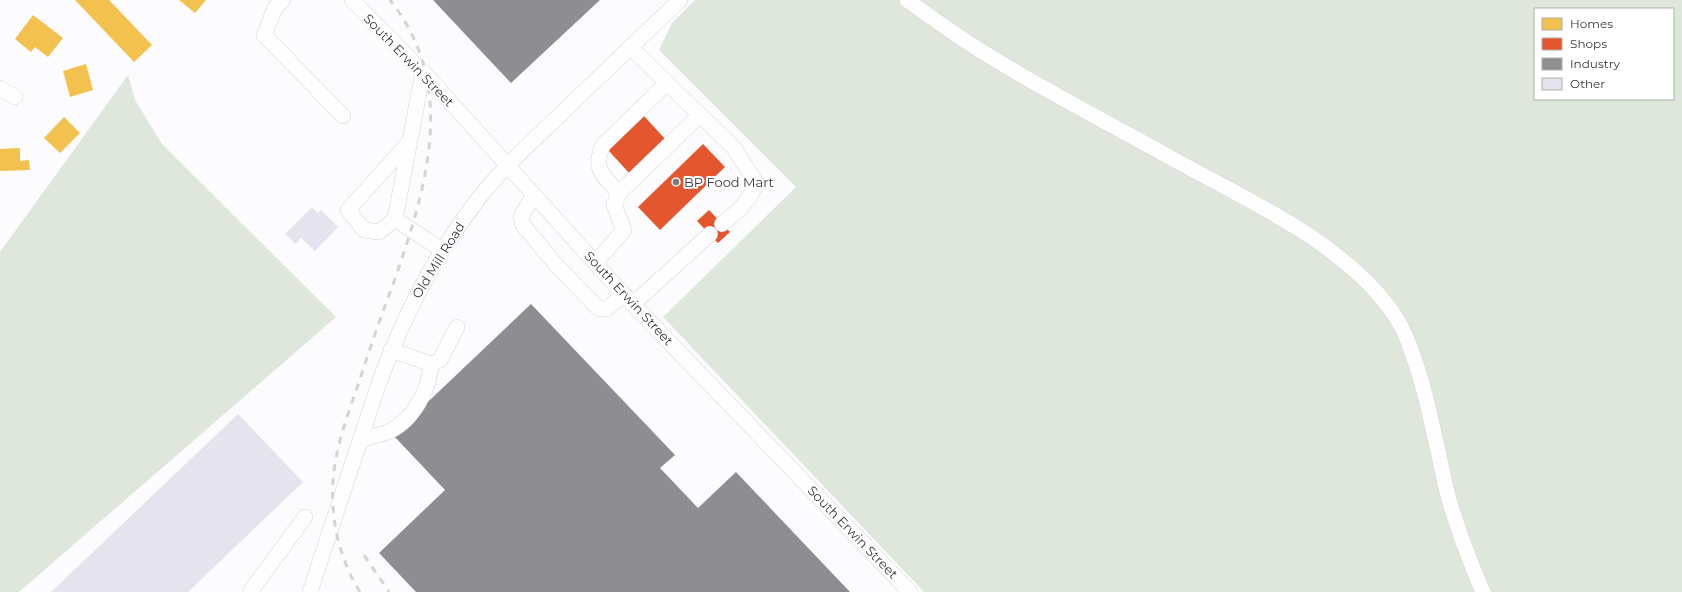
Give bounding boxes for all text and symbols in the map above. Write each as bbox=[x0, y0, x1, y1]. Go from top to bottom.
legend bbox=[1534, 8, 1674, 100]
street label: South Erwin Street bbox=[361, 10, 457, 110]
text: Homes bbox=[1570, 16, 1613, 31]
text: Shops bbox=[1570, 36, 1607, 51]
text: Industry bbox=[1570, 56, 1620, 71]
text: Other bbox=[1570, 76, 1605, 91]
place label: BP Food Mart bbox=[684, 174, 774, 190]
marker: BP Food Mart bbox=[671, 177, 681, 187]
street label: Old Mill Road bbox=[408, 219, 468, 301]
street label: South Erwin Street bbox=[581, 248, 677, 348]
street label: South Erwin Street bbox=[805, 482, 901, 582]

